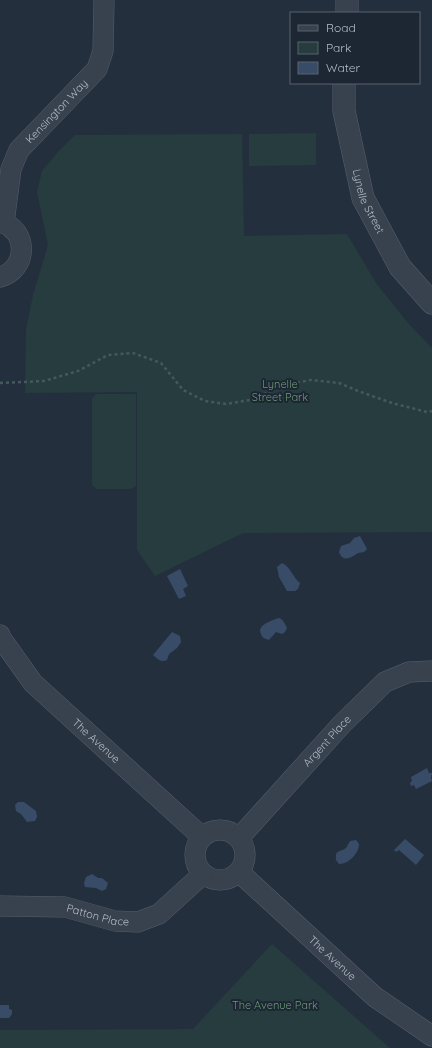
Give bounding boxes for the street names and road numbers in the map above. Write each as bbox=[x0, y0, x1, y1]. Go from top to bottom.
street label: Kensington Way bbox=[22, 76, 90, 146]
street label: Lynelle Street bbox=[350, 168, 388, 236]
street label: Argent Place bbox=[300, 712, 354, 770]
street label: The Avenue bbox=[69, 715, 123, 766]
street label: Patton Place bbox=[65, 901, 130, 929]
street label: The Avenue bbox=[306, 933, 359, 983]

